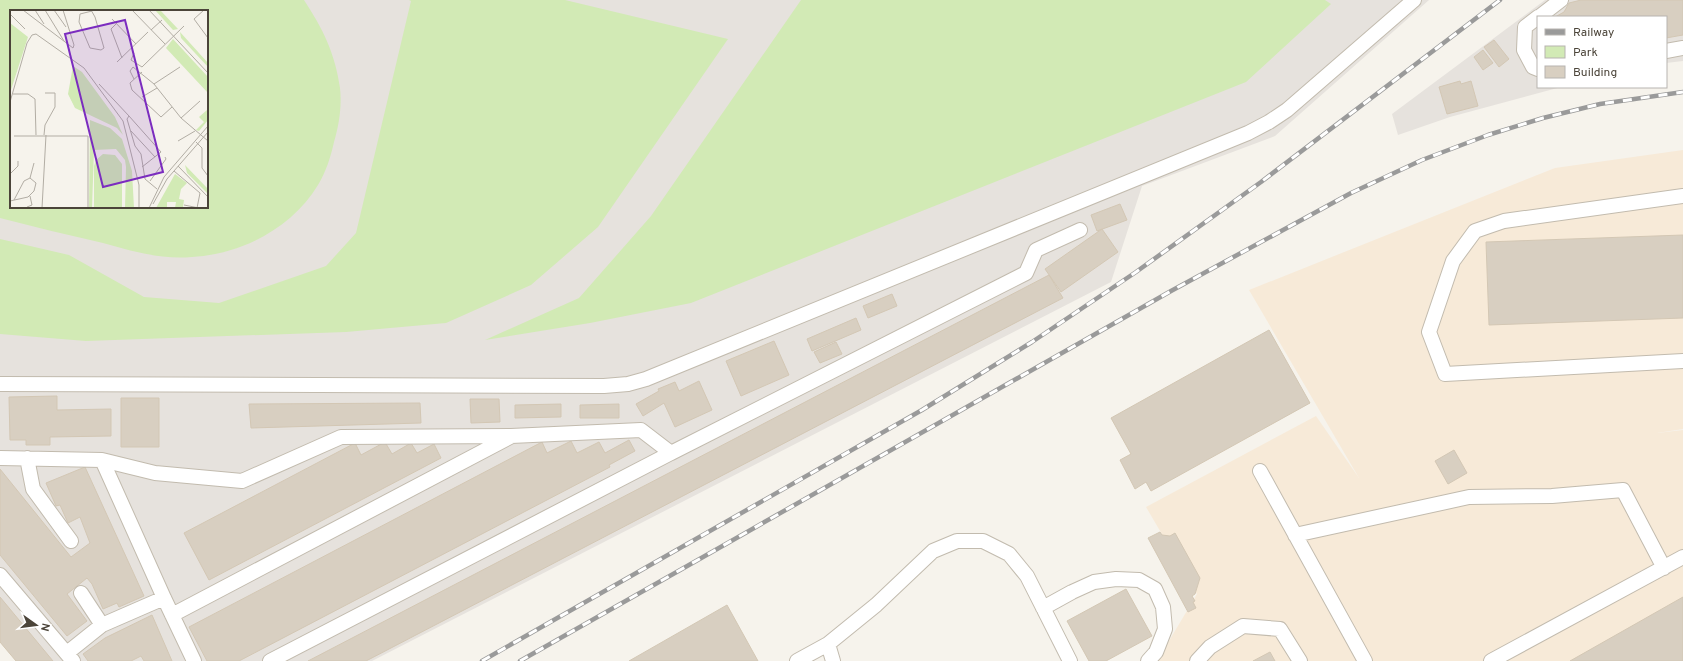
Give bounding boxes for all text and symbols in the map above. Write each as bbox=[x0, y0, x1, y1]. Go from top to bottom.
inset map bbox=[10, 10, 208, 208]
legend bbox=[1537, 16, 1667, 88]
text: Railway bbox=[1573, 25, 1614, 41]
text: Park bbox=[1573, 45, 1598, 61]
text: Building bbox=[1573, 65, 1617, 81]
north arrow bbox=[16, 605, 56, 645]
text: N bbox=[37, 622, 52, 633]

